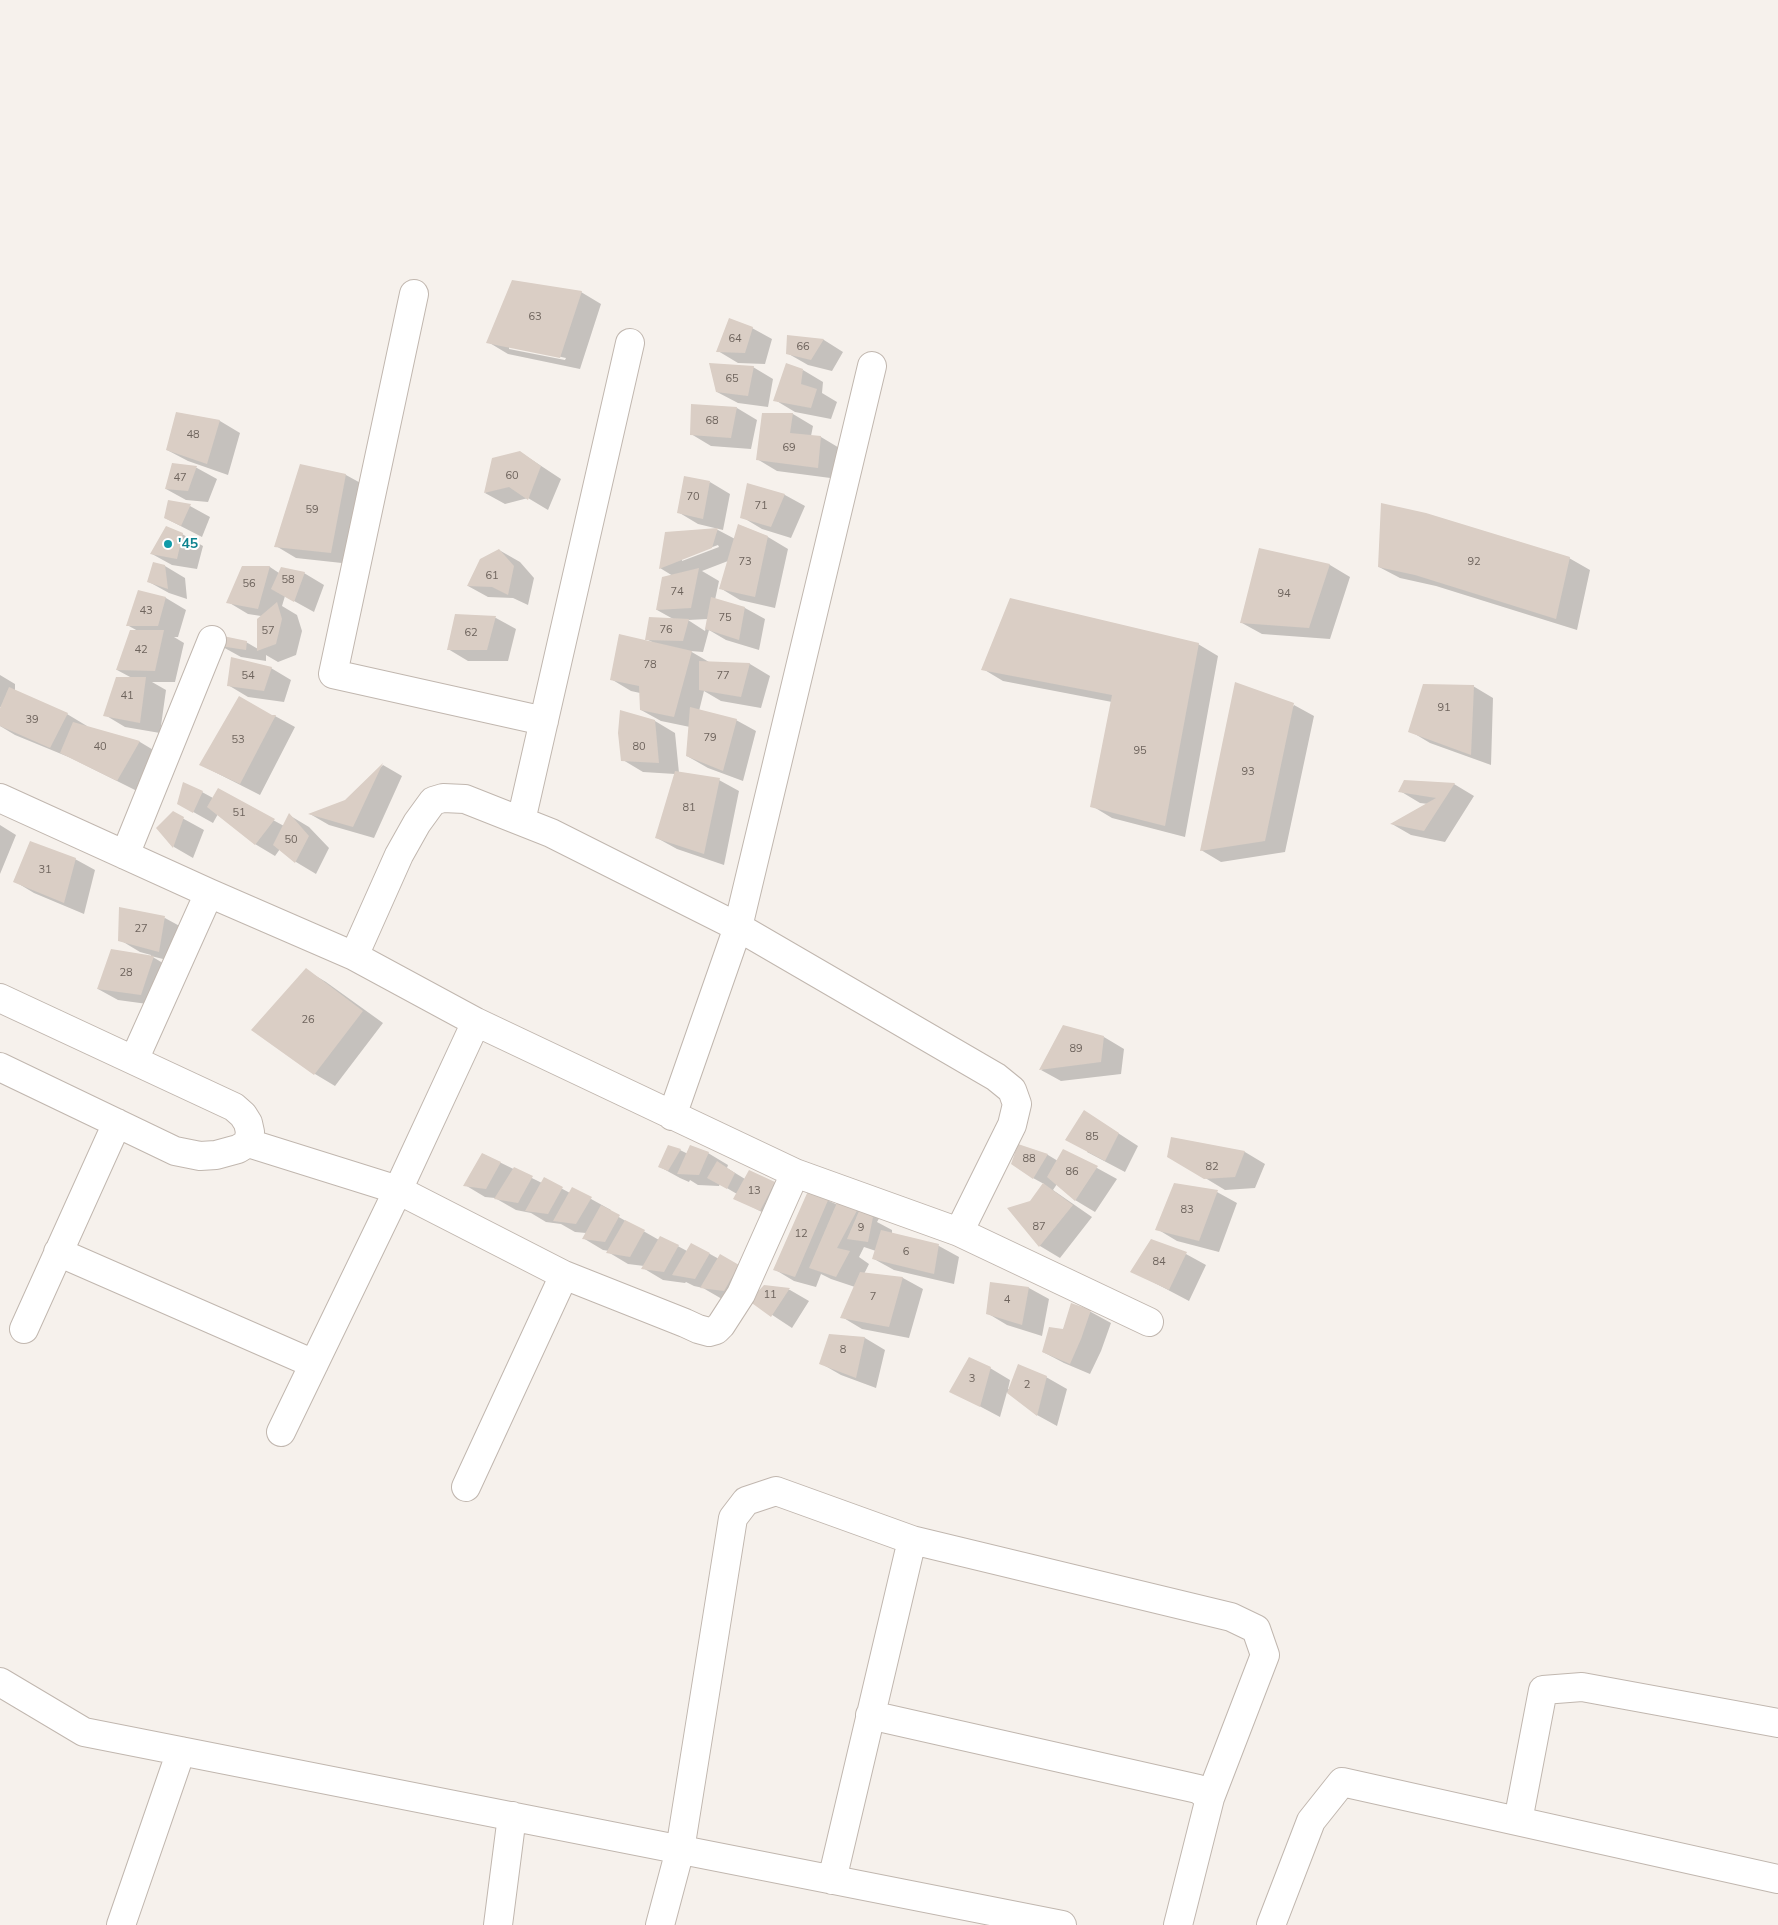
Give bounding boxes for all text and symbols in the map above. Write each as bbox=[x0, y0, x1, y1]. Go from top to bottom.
house number: 63 bbox=[528, 310, 542, 324]
house number: 64 bbox=[728, 332, 742, 346]
house number: 66 bbox=[796, 340, 810, 354]
house number: 65 bbox=[725, 372, 739, 386]
house number: 68 bbox=[705, 414, 719, 428]
house number: 48 bbox=[186, 428, 200, 442]
house number: 69 bbox=[782, 441, 796, 455]
house number: 60 bbox=[505, 469, 519, 483]
house number: 47 bbox=[173, 471, 187, 485]
house number: 70 bbox=[686, 490, 700, 504]
house number: 71 bbox=[754, 499, 768, 513]
house number: 59 bbox=[305, 503, 319, 517]
place label: '45 bbox=[178, 536, 198, 552]
marker: '45 bbox=[162, 538, 174, 550]
house number: 73 bbox=[738, 555, 752, 569]
house number: 92 bbox=[1467, 555, 1481, 569]
house number: 61 bbox=[485, 569, 499, 583]
house number: 58 bbox=[281, 573, 295, 587]
house number: 56 bbox=[242, 577, 256, 591]
house number: 74 bbox=[670, 585, 684, 599]
house number: 94 bbox=[1277, 587, 1291, 601]
house number: 43 bbox=[139, 604, 153, 618]
house number: 75 bbox=[718, 611, 732, 625]
house number: 76 bbox=[659, 623, 673, 637]
house number: 57 bbox=[261, 624, 275, 638]
house number: 62 bbox=[464, 626, 478, 640]
house number: 42 bbox=[134, 643, 148, 657]
house number: 78 bbox=[643, 658, 657, 672]
house number: 54 bbox=[241, 669, 255, 683]
house number: 77 bbox=[716, 669, 730, 683]
house number: 41 bbox=[120, 689, 134, 703]
house number: 91 bbox=[1437, 701, 1451, 715]
house number: 39 bbox=[25, 713, 39, 727]
house number: 79 bbox=[703, 731, 717, 745]
house number: 53 bbox=[231, 733, 245, 747]
house number: 40 bbox=[93, 740, 107, 754]
house number: 80 bbox=[632, 740, 646, 754]
house number: 95 bbox=[1133, 744, 1147, 758]
house number: 93 bbox=[1241, 765, 1255, 779]
house number: 81 bbox=[682, 801, 696, 815]
house number: 51 bbox=[232, 806, 246, 820]
house number: 50 bbox=[284, 833, 298, 847]
house number: 31 bbox=[38, 863, 52, 877]
house number: 27 bbox=[134, 922, 148, 936]
house number: 28 bbox=[119, 966, 133, 980]
house number: 26 bbox=[301, 1013, 315, 1027]
house number: 89 bbox=[1069, 1042, 1083, 1056]
house number: 85 bbox=[1085, 1130, 1099, 1144]
house number: 88 bbox=[1022, 1152, 1036, 1166]
house number: 82 bbox=[1205, 1160, 1219, 1174]
house number: 86 bbox=[1065, 1165, 1079, 1179]
house number: 13 bbox=[747, 1184, 761, 1198]
house number: 83 bbox=[1180, 1203, 1194, 1217]
house number: 87 bbox=[1032, 1220, 1046, 1234]
house number: 9 bbox=[858, 1221, 864, 1235]
house number: 12 bbox=[794, 1227, 808, 1241]
house number: 6 bbox=[903, 1245, 909, 1259]
house number: 84 bbox=[1152, 1255, 1166, 1269]
house number: 11 bbox=[763, 1288, 777, 1302]
house number: 7 bbox=[870, 1290, 876, 1304]
house number: 4 bbox=[1004, 1293, 1010, 1307]
house number: 8 bbox=[840, 1343, 846, 1357]
house number: 3 bbox=[969, 1372, 975, 1386]
house number: 2 bbox=[1024, 1378, 1030, 1392]

